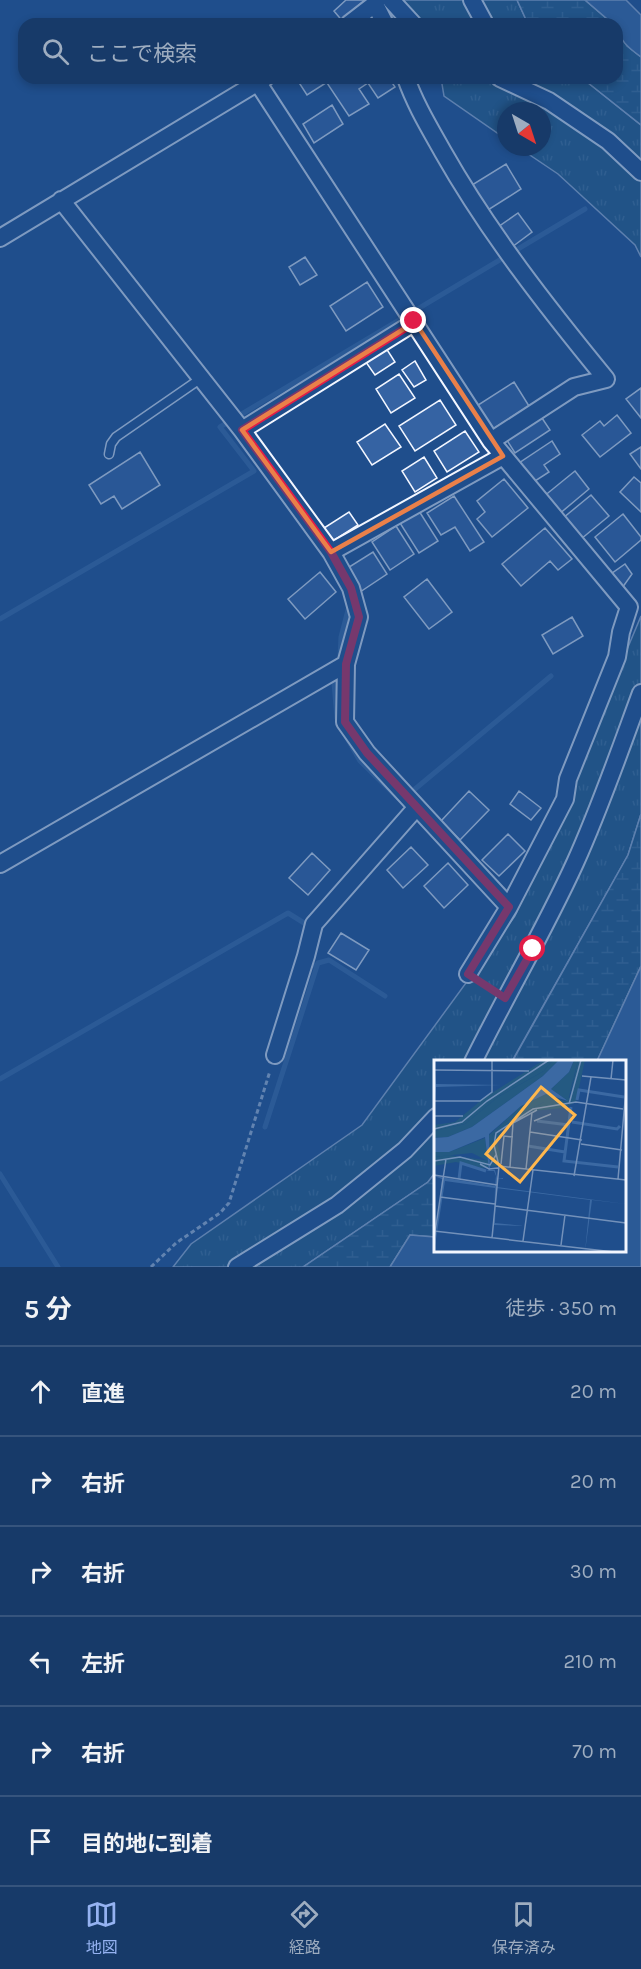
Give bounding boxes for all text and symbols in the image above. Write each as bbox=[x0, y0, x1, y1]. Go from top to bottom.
search box bbox=[18, 18, 623, 84]
icon: search bbox=[39, 35, 72, 68]
text: ここで検索 bbox=[87, 41, 197, 67]
north arrow bbox=[497, 102, 551, 156]
route end bbox=[400, 307, 426, 333]
route start bbox=[519, 935, 545, 961]
inset map bbox=[434, 1060, 626, 1252]
text: 5 分 bbox=[24, 1294, 72, 1325]
text: 徒歩 · 350 m bbox=[506, 1297, 617, 1320]
icon: ahead bbox=[24, 1375, 57, 1408]
text: 20 m bbox=[570, 1380, 617, 1403]
text: 直進 bbox=[81, 1381, 125, 1407]
icon: right bbox=[24, 1465, 57, 1498]
text: 20 m bbox=[570, 1470, 617, 1493]
text: 右折 bbox=[81, 1471, 125, 1497]
icon: right bbox=[24, 1555, 57, 1588]
text: 30 m bbox=[570, 1560, 617, 1583]
text: 右折 bbox=[81, 1561, 125, 1587]
icon: left bbox=[24, 1645, 57, 1678]
text: 210 m bbox=[563, 1650, 617, 1673]
text: 左折 bbox=[81, 1651, 125, 1677]
icon: right bbox=[24, 1735, 57, 1768]
text: 70 m bbox=[572, 1740, 617, 1763]
text: 右折 bbox=[81, 1741, 125, 1767]
icon: arrive bbox=[24, 1825, 57, 1858]
text: 目的地に到着 bbox=[81, 1831, 213, 1857]
tab: 地図 bbox=[85, 1898, 118, 1958]
tab: 経路 bbox=[288, 1898, 321, 1958]
tab: 保存済み bbox=[492, 1898, 556, 1958]

